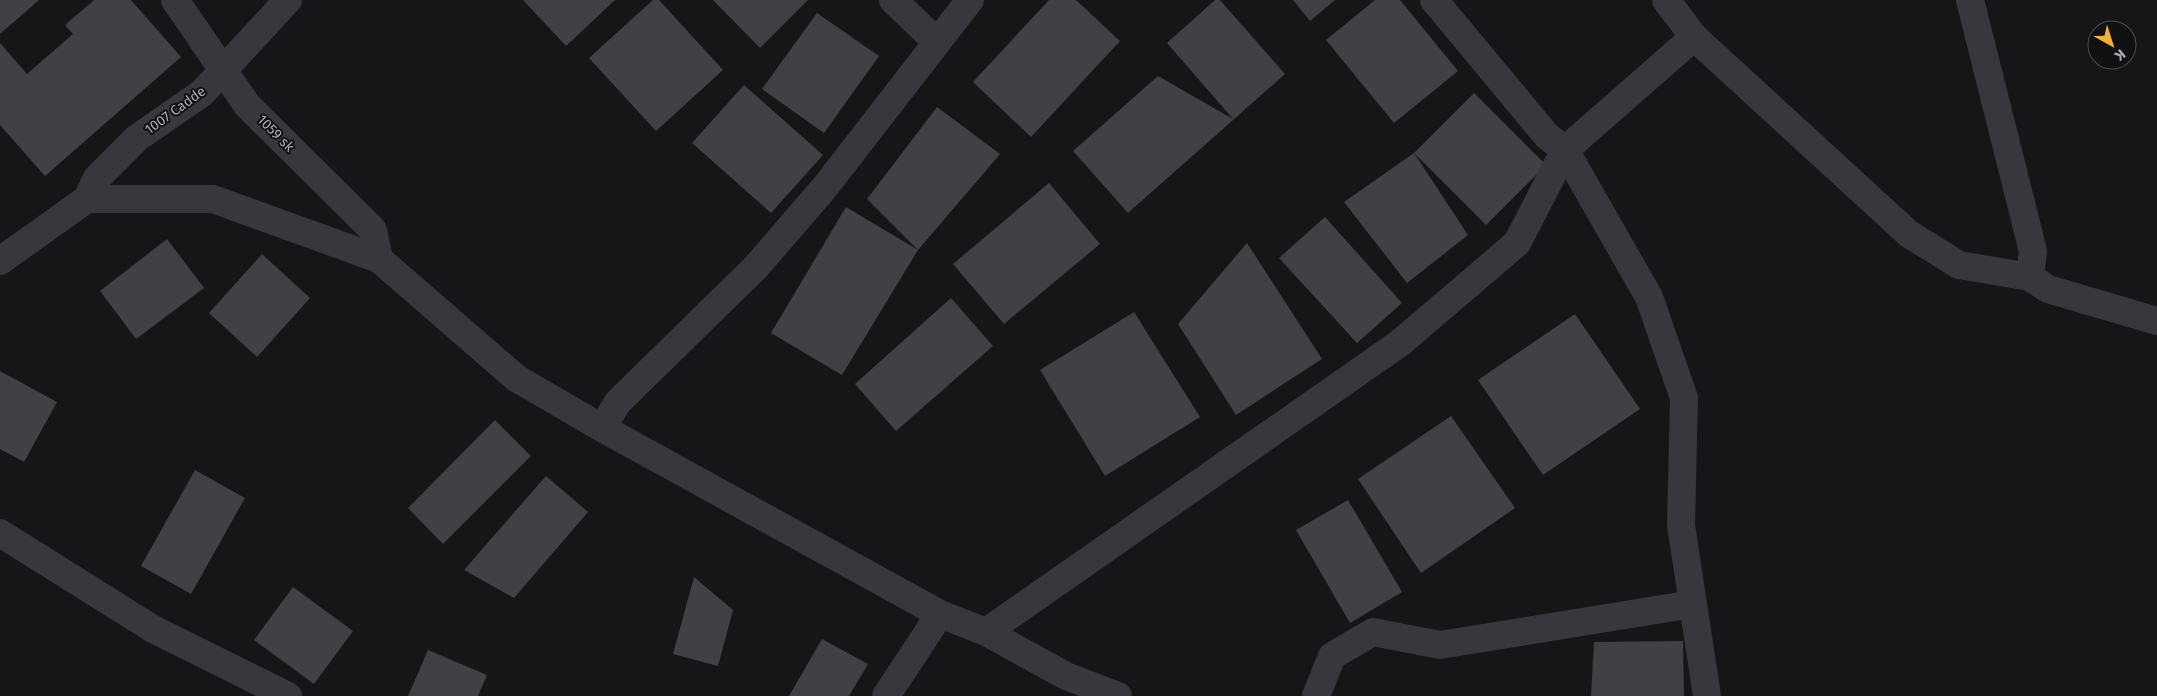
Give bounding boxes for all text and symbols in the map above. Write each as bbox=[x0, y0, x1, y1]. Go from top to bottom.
north arrow bbox=[2087, 20, 2137, 70]
text: K bbox=[2110, 45, 2129, 65]
street label: 1007 Cadde bbox=[142, 83, 209, 138]
street label: 1059 sk bbox=[254, 111, 298, 156]

